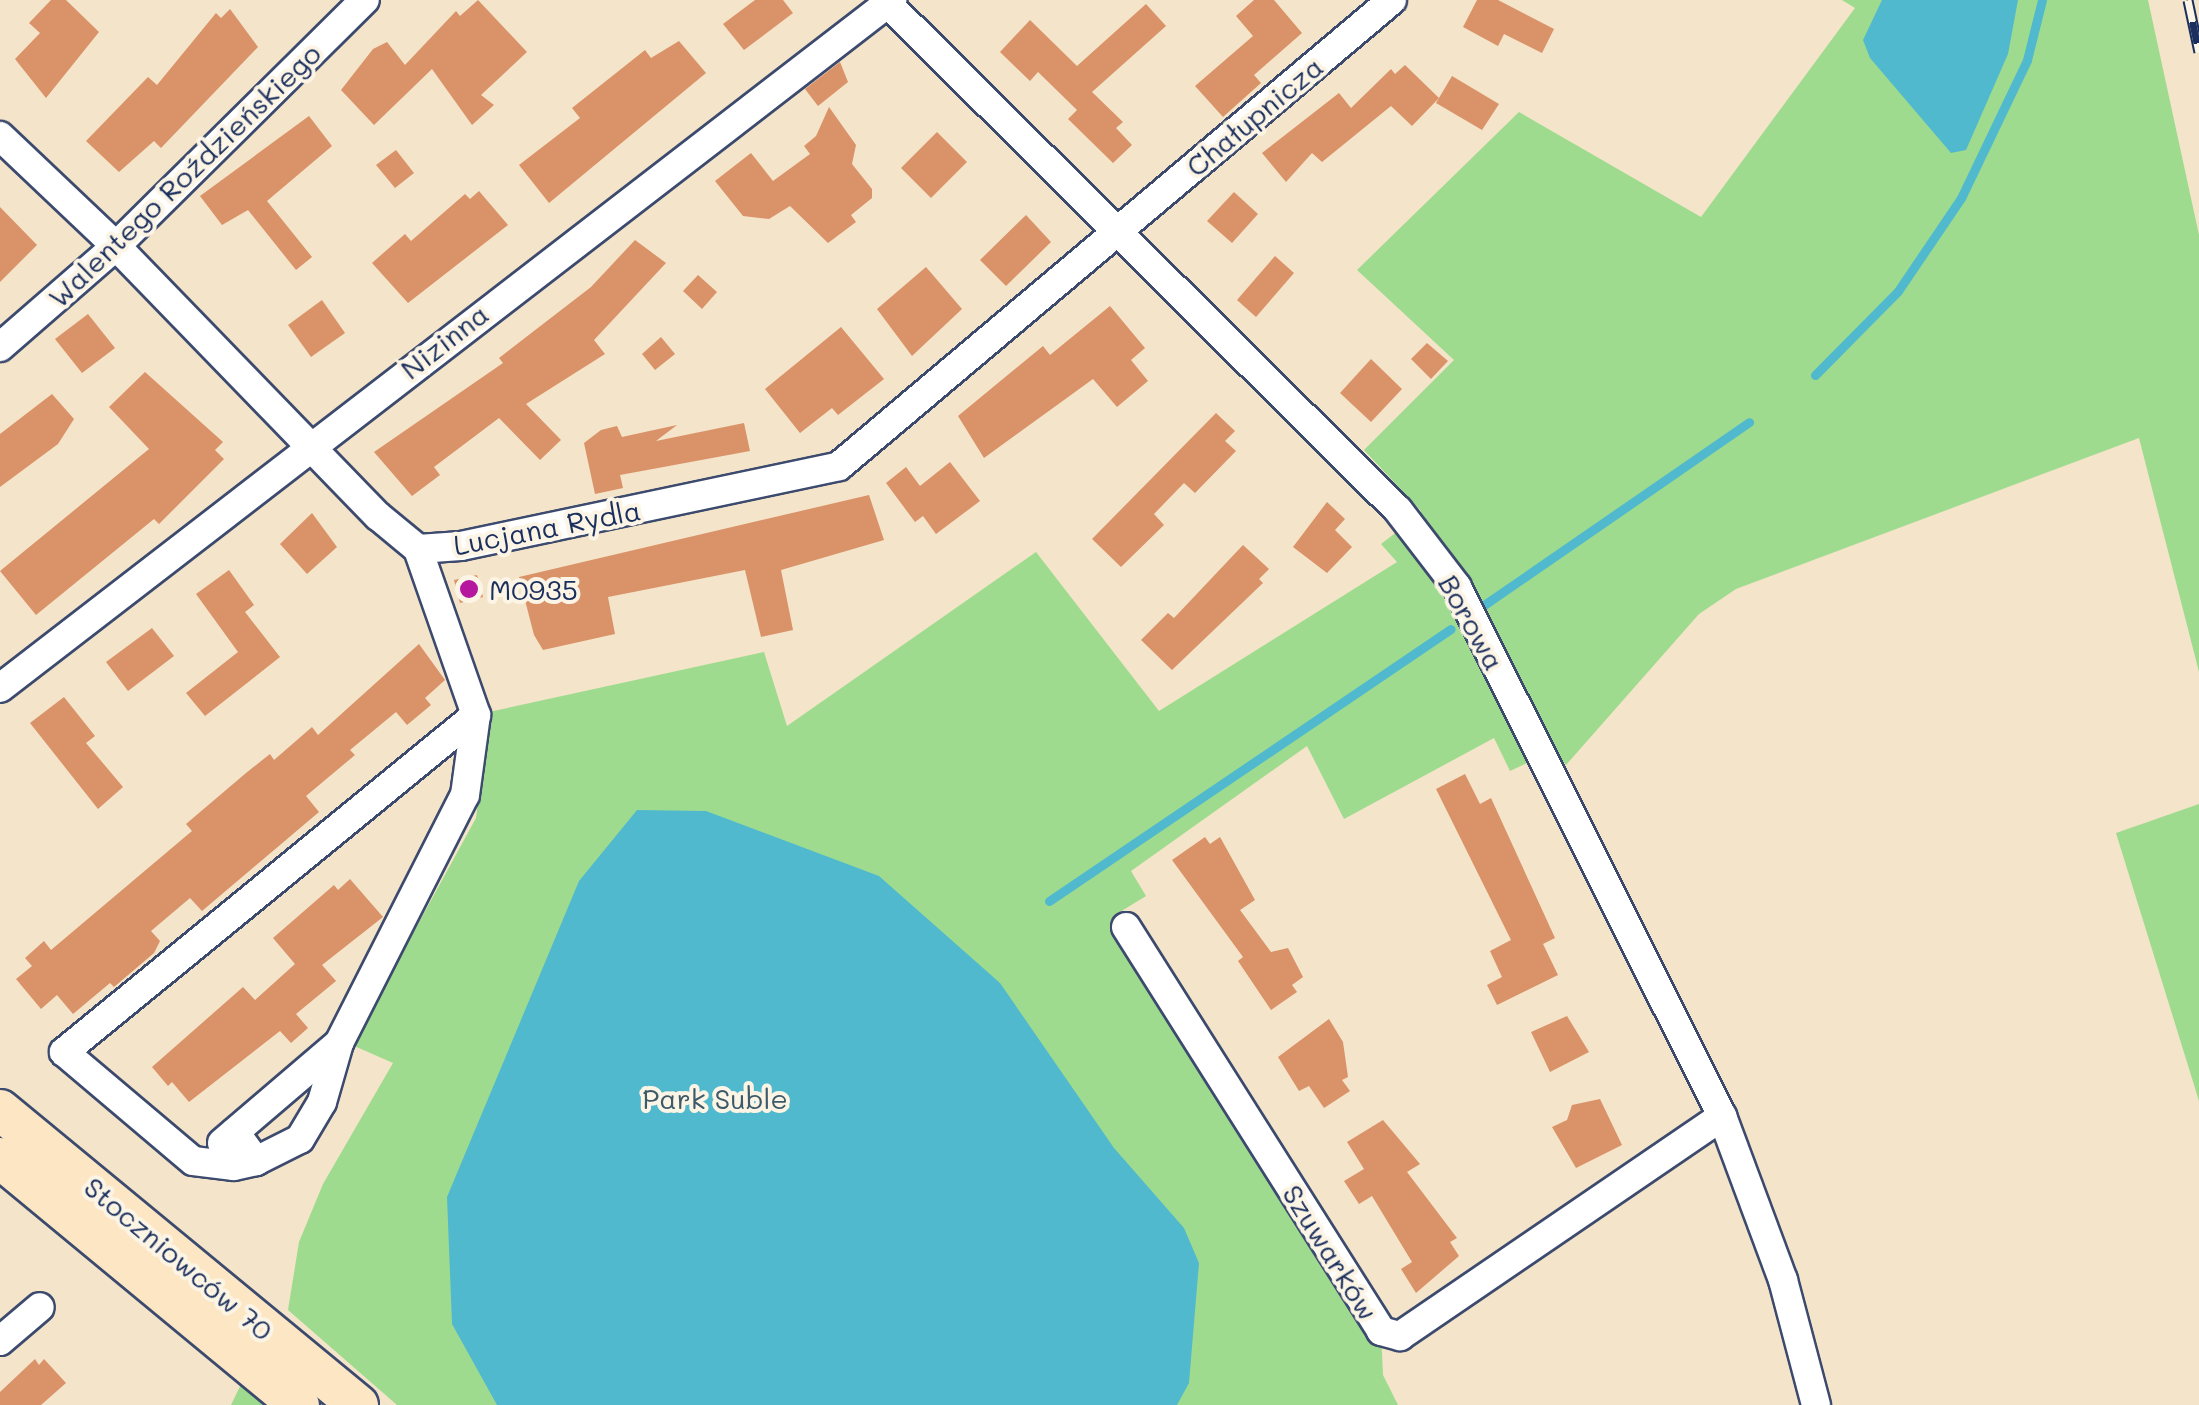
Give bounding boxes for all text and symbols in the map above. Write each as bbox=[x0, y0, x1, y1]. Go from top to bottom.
street label: Walentego Roździeńskiego bbox=[41, 36, 327, 314]
street label: Chałupnicza bbox=[1179, 49, 1329, 183]
street label: Nizinna bbox=[394, 296, 494, 386]
street label: Lucjana Rydla bbox=[451, 492, 643, 562]
street label: Borowa bbox=[1432, 568, 1512, 676]
place label: M0935 bbox=[489, 572, 578, 606]
marker: M0935 bbox=[458, 578, 480, 600]
park label: Park Suble bbox=[642, 1081, 788, 1115]
street label: Stoczniowców 70 bbox=[78, 1169, 280, 1347]
street label: Szuwarków bbox=[1276, 1178, 1386, 1326]

